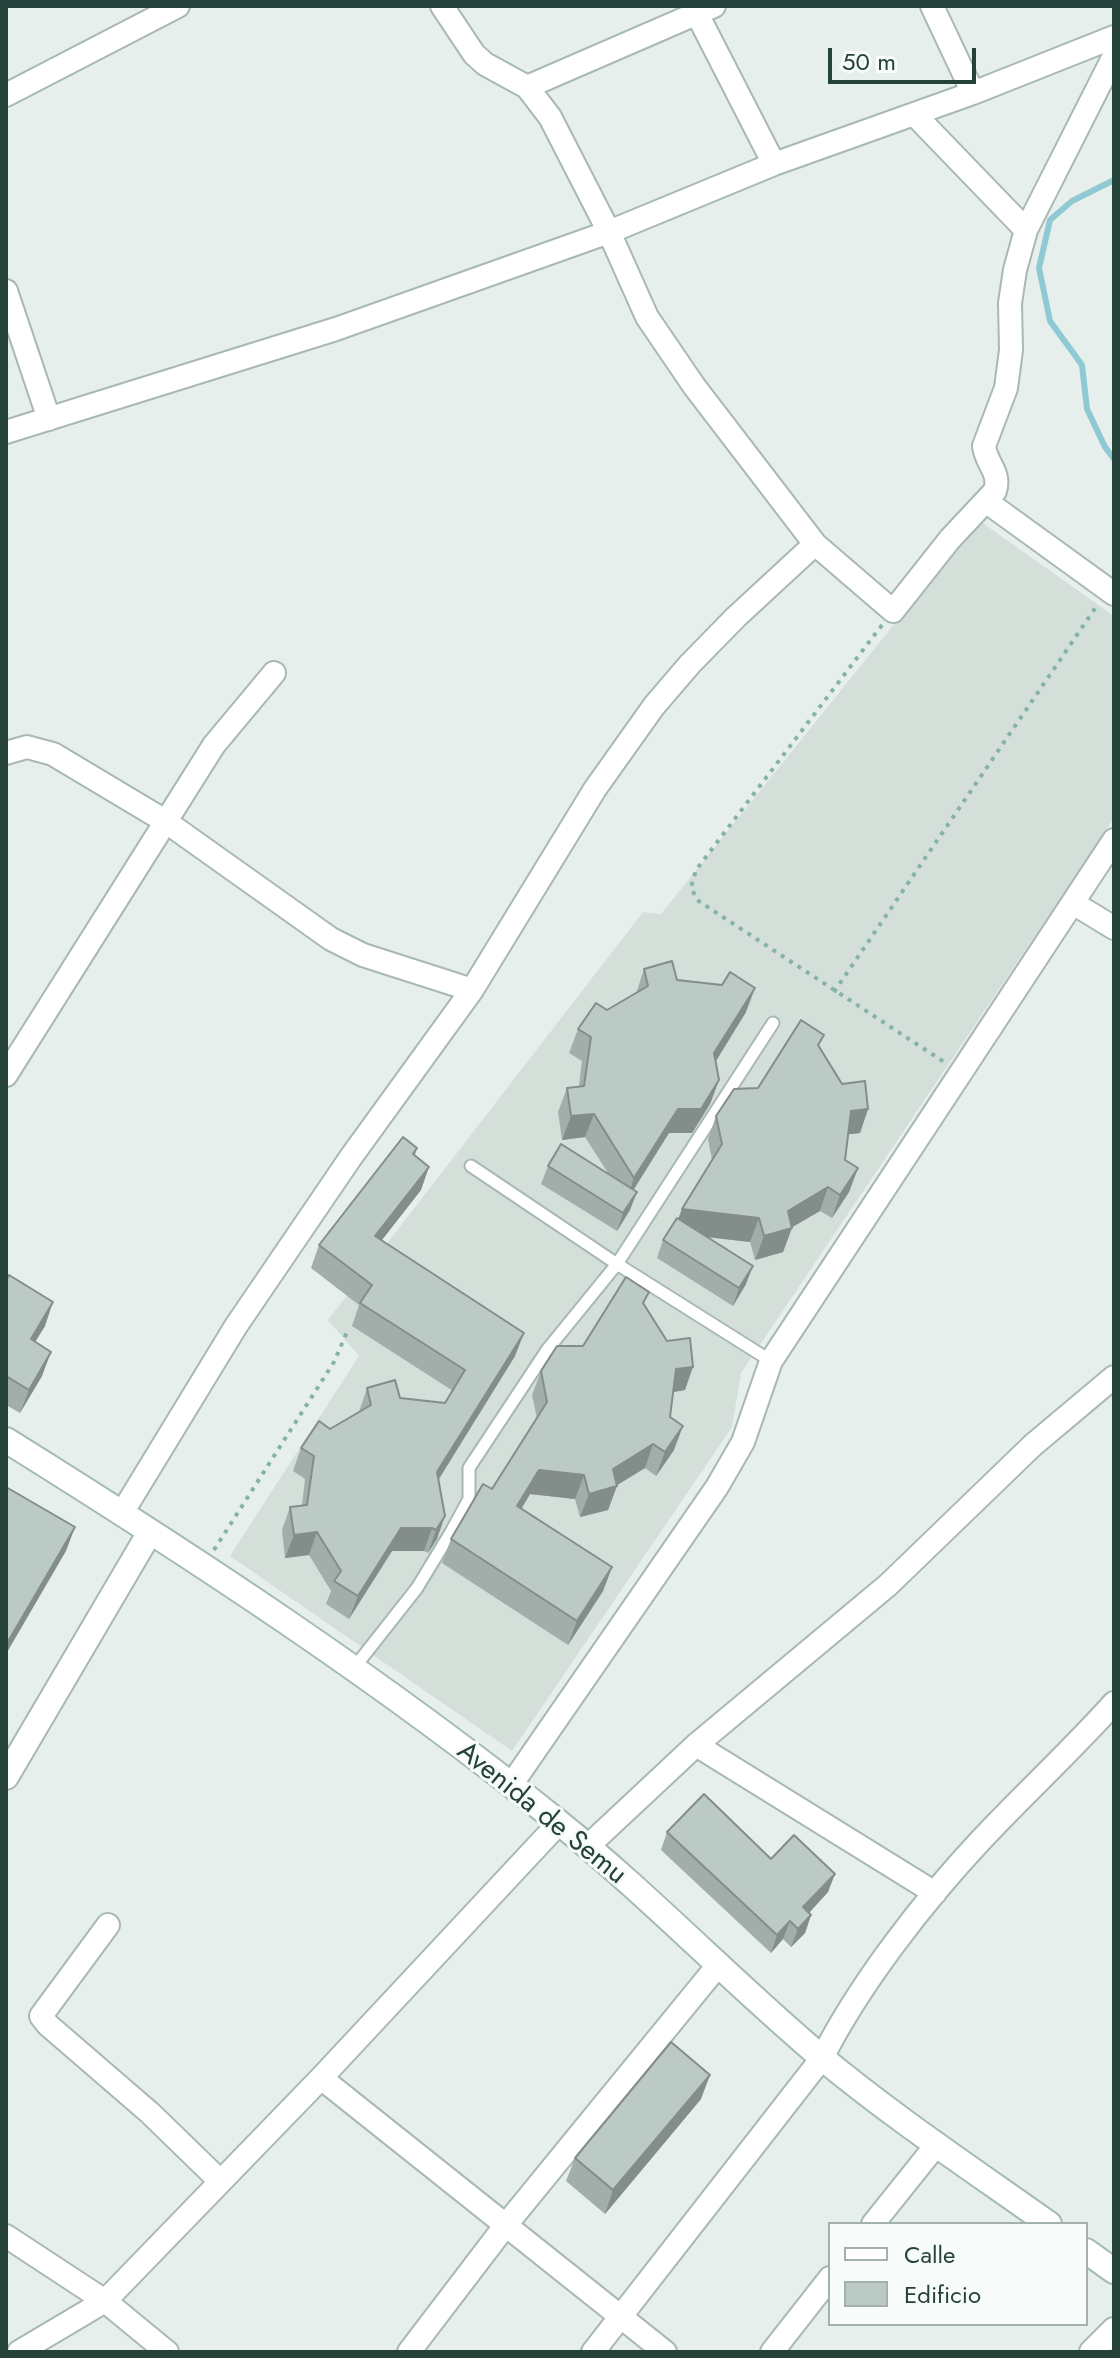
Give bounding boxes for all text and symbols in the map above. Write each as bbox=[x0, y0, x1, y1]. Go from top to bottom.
scale bar bbox=[832, 32, 980, 82]
text: 50 m bbox=[842, 44, 896, 79]
street label: Avenida de Semu bbox=[449, 1735, 633, 1893]
legend bbox=[828, 2222, 1088, 2326]
text: Calle bbox=[904, 2237, 955, 2272]
text: Edificio bbox=[904, 2277, 981, 2312]

